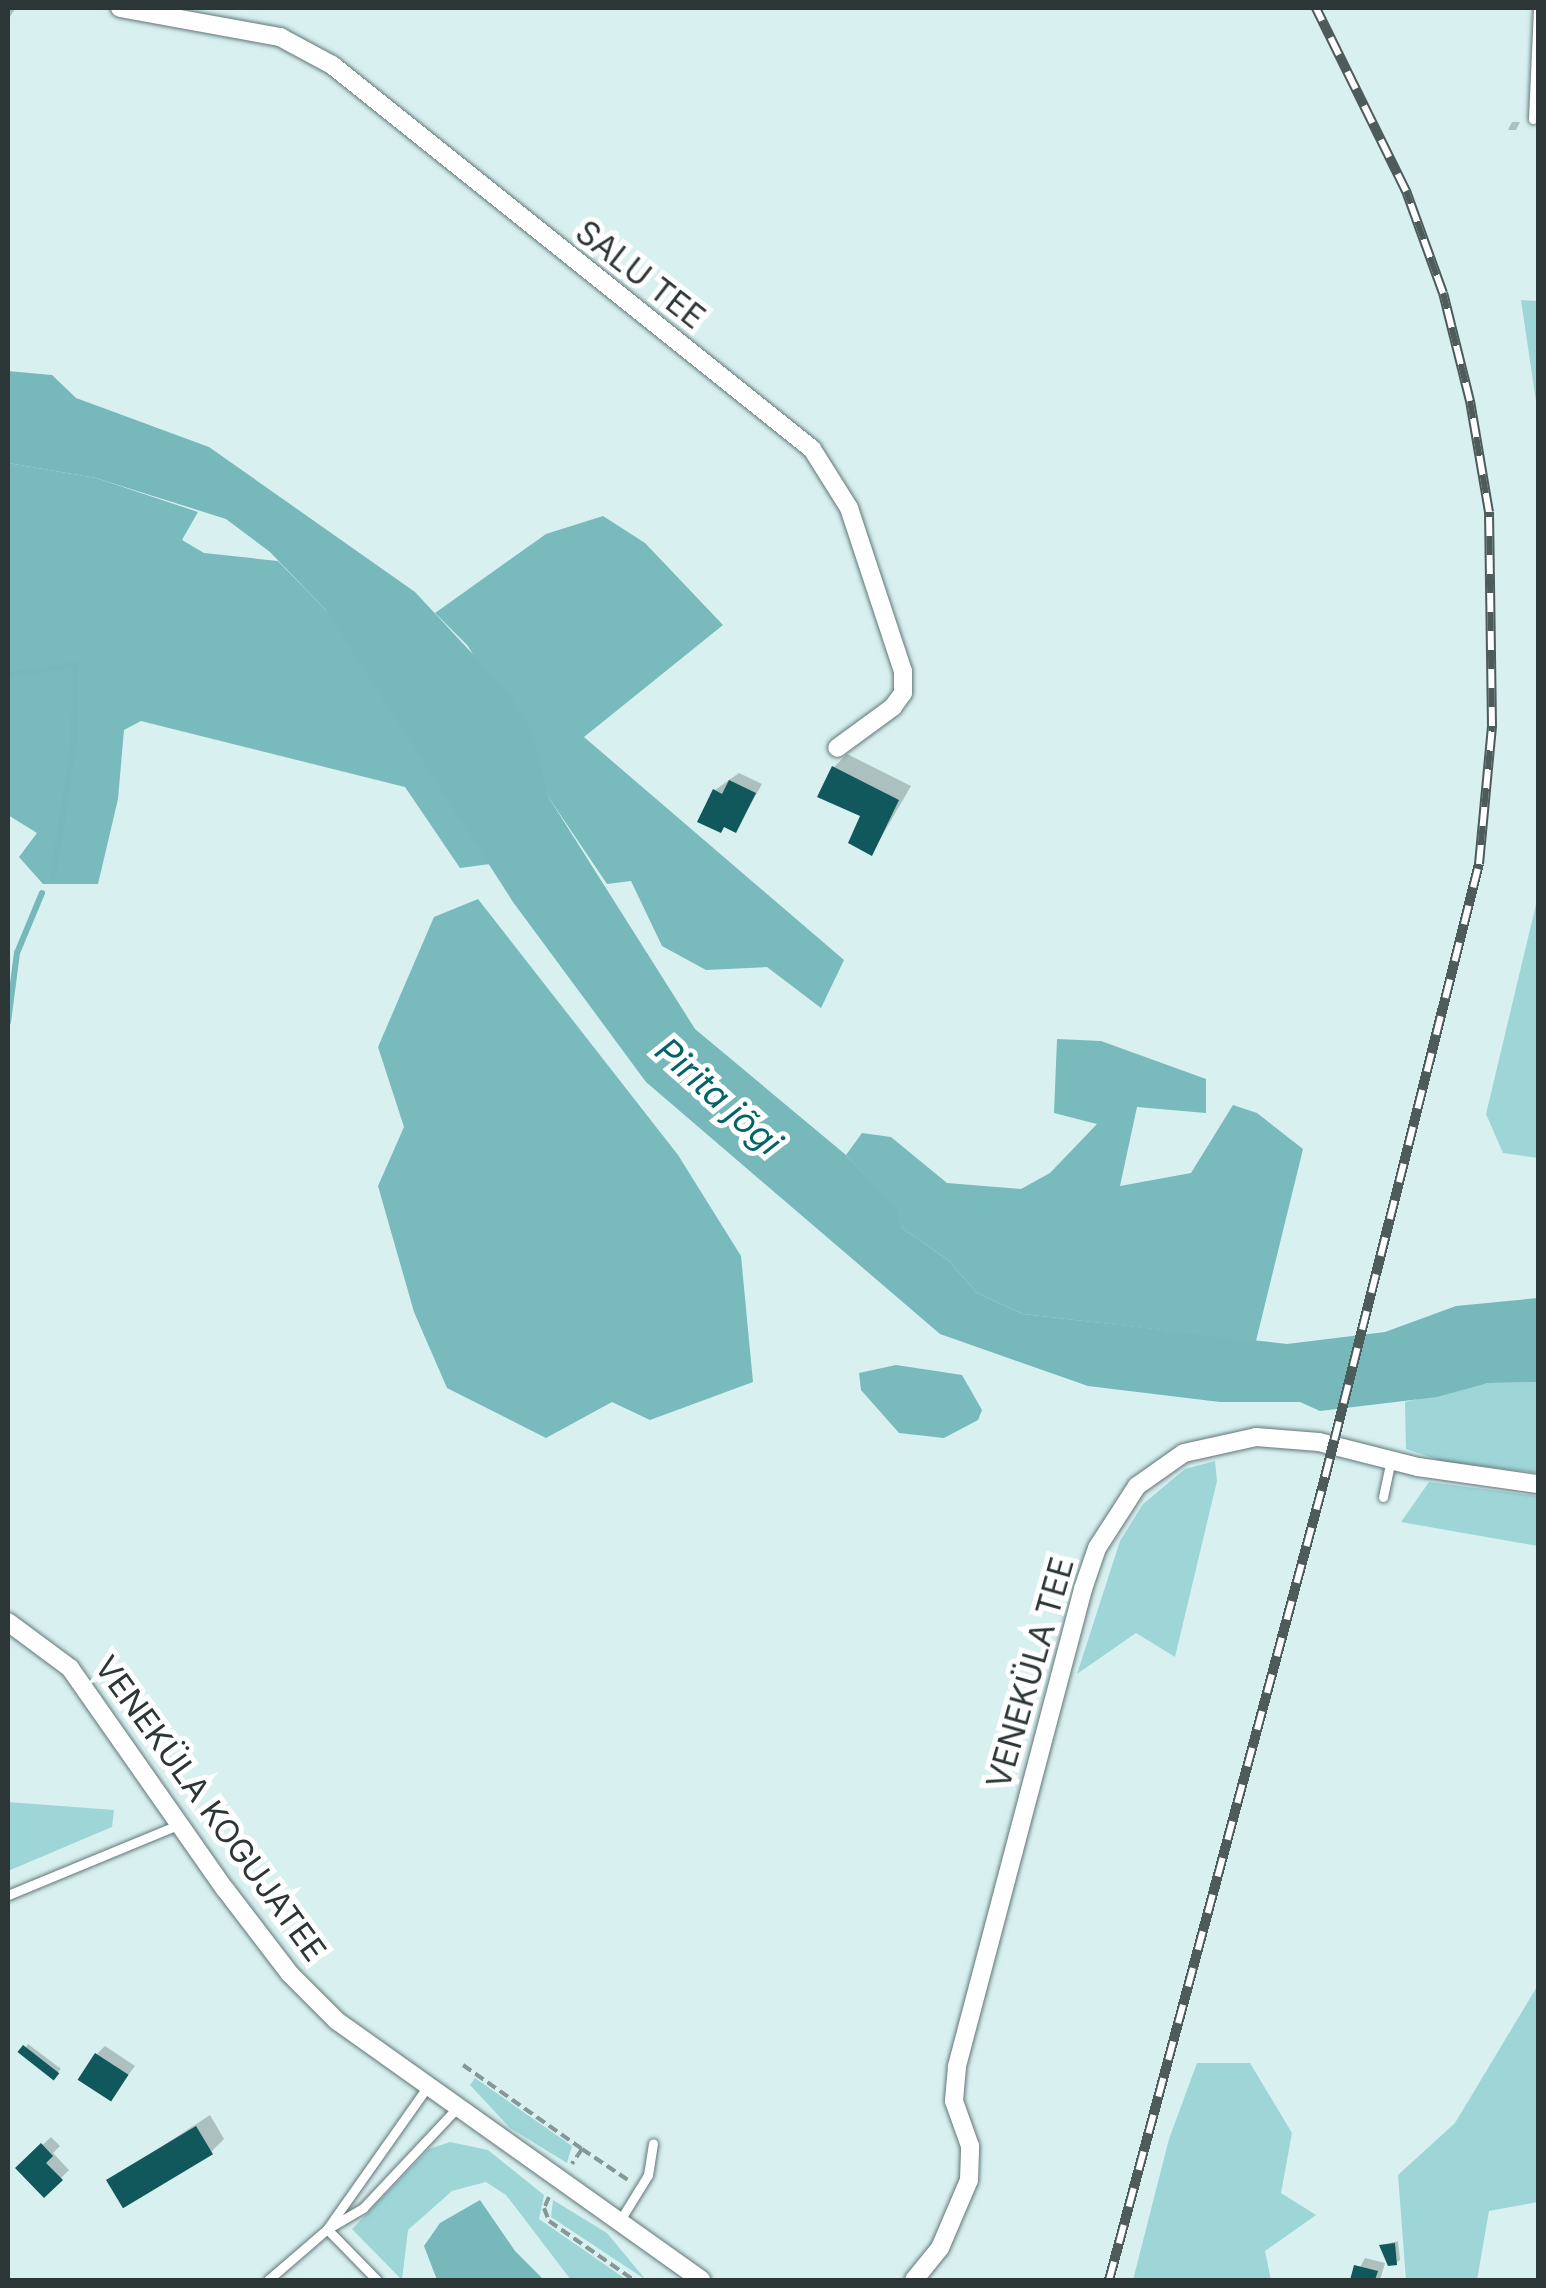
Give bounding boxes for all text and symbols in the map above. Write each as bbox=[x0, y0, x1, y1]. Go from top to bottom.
street label: SALU TEE bbox=[568, 213, 712, 337]
water label: Pirita jõgi bbox=[647, 1029, 791, 1163]
street label: VENEKÜLA TEE bbox=[980, 1553, 1082, 1793]
street label: VENEKÜLA KOGUJATEE bbox=[86, 1649, 334, 1969]

